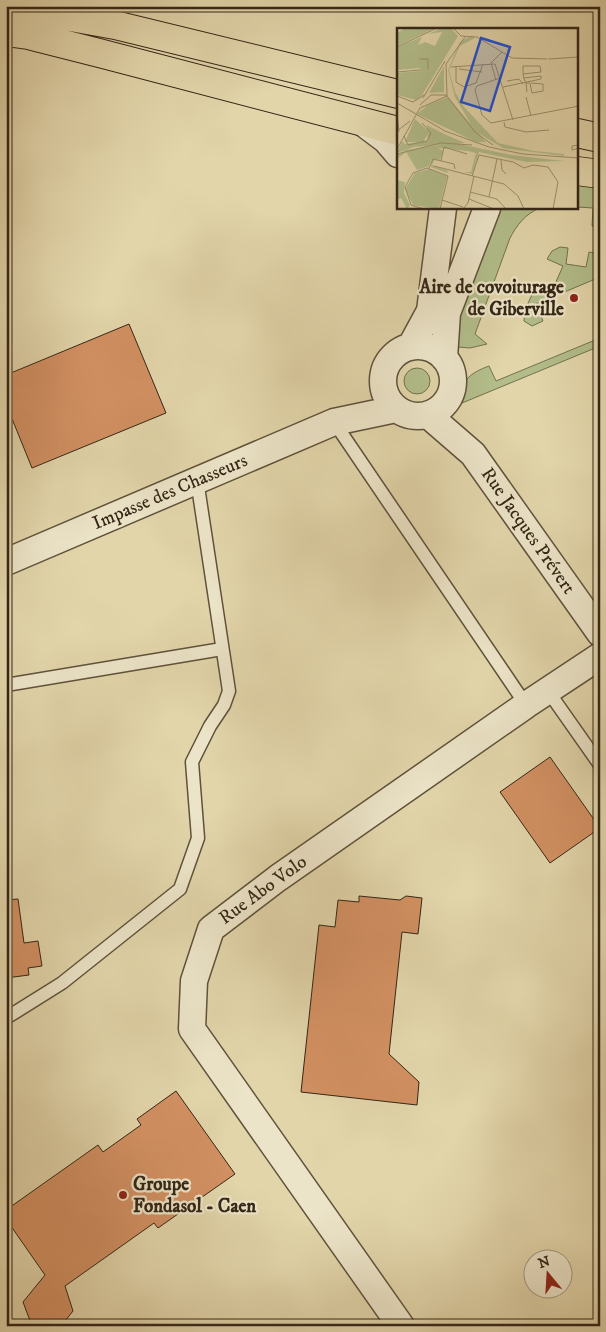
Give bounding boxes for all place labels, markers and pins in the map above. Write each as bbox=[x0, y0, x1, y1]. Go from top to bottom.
place label: Aire de covoiturage de Giberville bbox=[418, 276, 564, 321]
marker: Aire de covoiturage de Giberville bbox=[568, 292, 580, 304]
place label: Groupe Fondasol - Caen bbox=[133, 1173, 257, 1218]
marker: Groupe Fondasol - Caen bbox=[117, 1189, 129, 1201]

